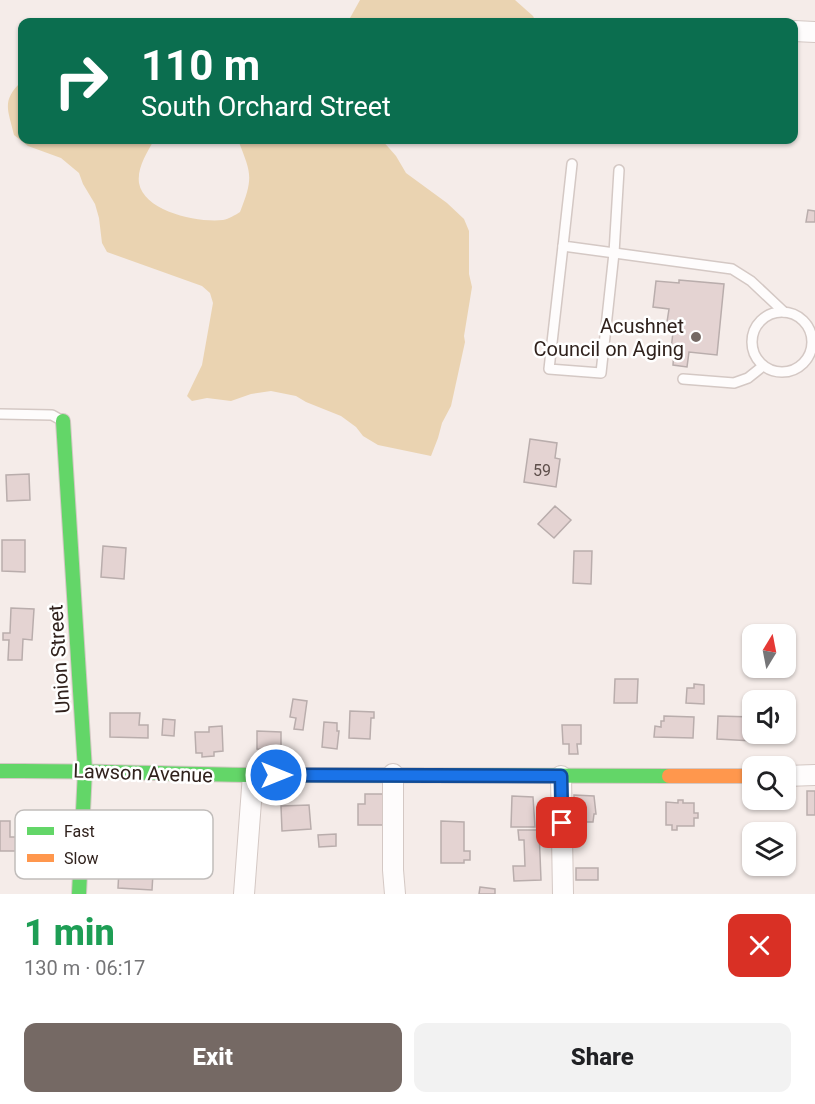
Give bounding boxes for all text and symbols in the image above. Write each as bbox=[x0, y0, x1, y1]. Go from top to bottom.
text: 110 m bbox=[141, 41, 260, 90]
icon: right bbox=[42, 42, 120, 120]
text: South Orchard Street bbox=[141, 91, 391, 123]
place label: Acushnet Council on Aging bbox=[534, 314, 684, 361]
marker: Acushnet Council on Aging bbox=[689, 330, 703, 344]
house number: 59 bbox=[533, 461, 551, 480]
street label: Union Street bbox=[43, 604, 75, 714]
north arrow bbox=[742, 624, 796, 678]
map controls bbox=[742, 624, 796, 876]
button: sound bbox=[742, 690, 796, 744]
position arrow bbox=[244, 743, 308, 807]
button: search bbox=[742, 756, 796, 810]
street label: Lawson Avenue bbox=[73, 759, 213, 787]
pin bbox=[536, 797, 587, 848]
icon: arrive bbox=[545, 806, 578, 839]
legend bbox=[15, 810, 213, 879]
text: Fast bbox=[64, 822, 95, 841]
button: layers bbox=[742, 822, 796, 876]
text: Slow bbox=[64, 849, 99, 868]
text: 1 min bbox=[24, 912, 115, 954]
button: close bbox=[728, 914, 791, 977]
text: 130 m · 06:17 bbox=[24, 956, 145, 980]
button: Exit bbox=[24, 1023, 402, 1092]
button: Share bbox=[414, 1023, 791, 1092]

